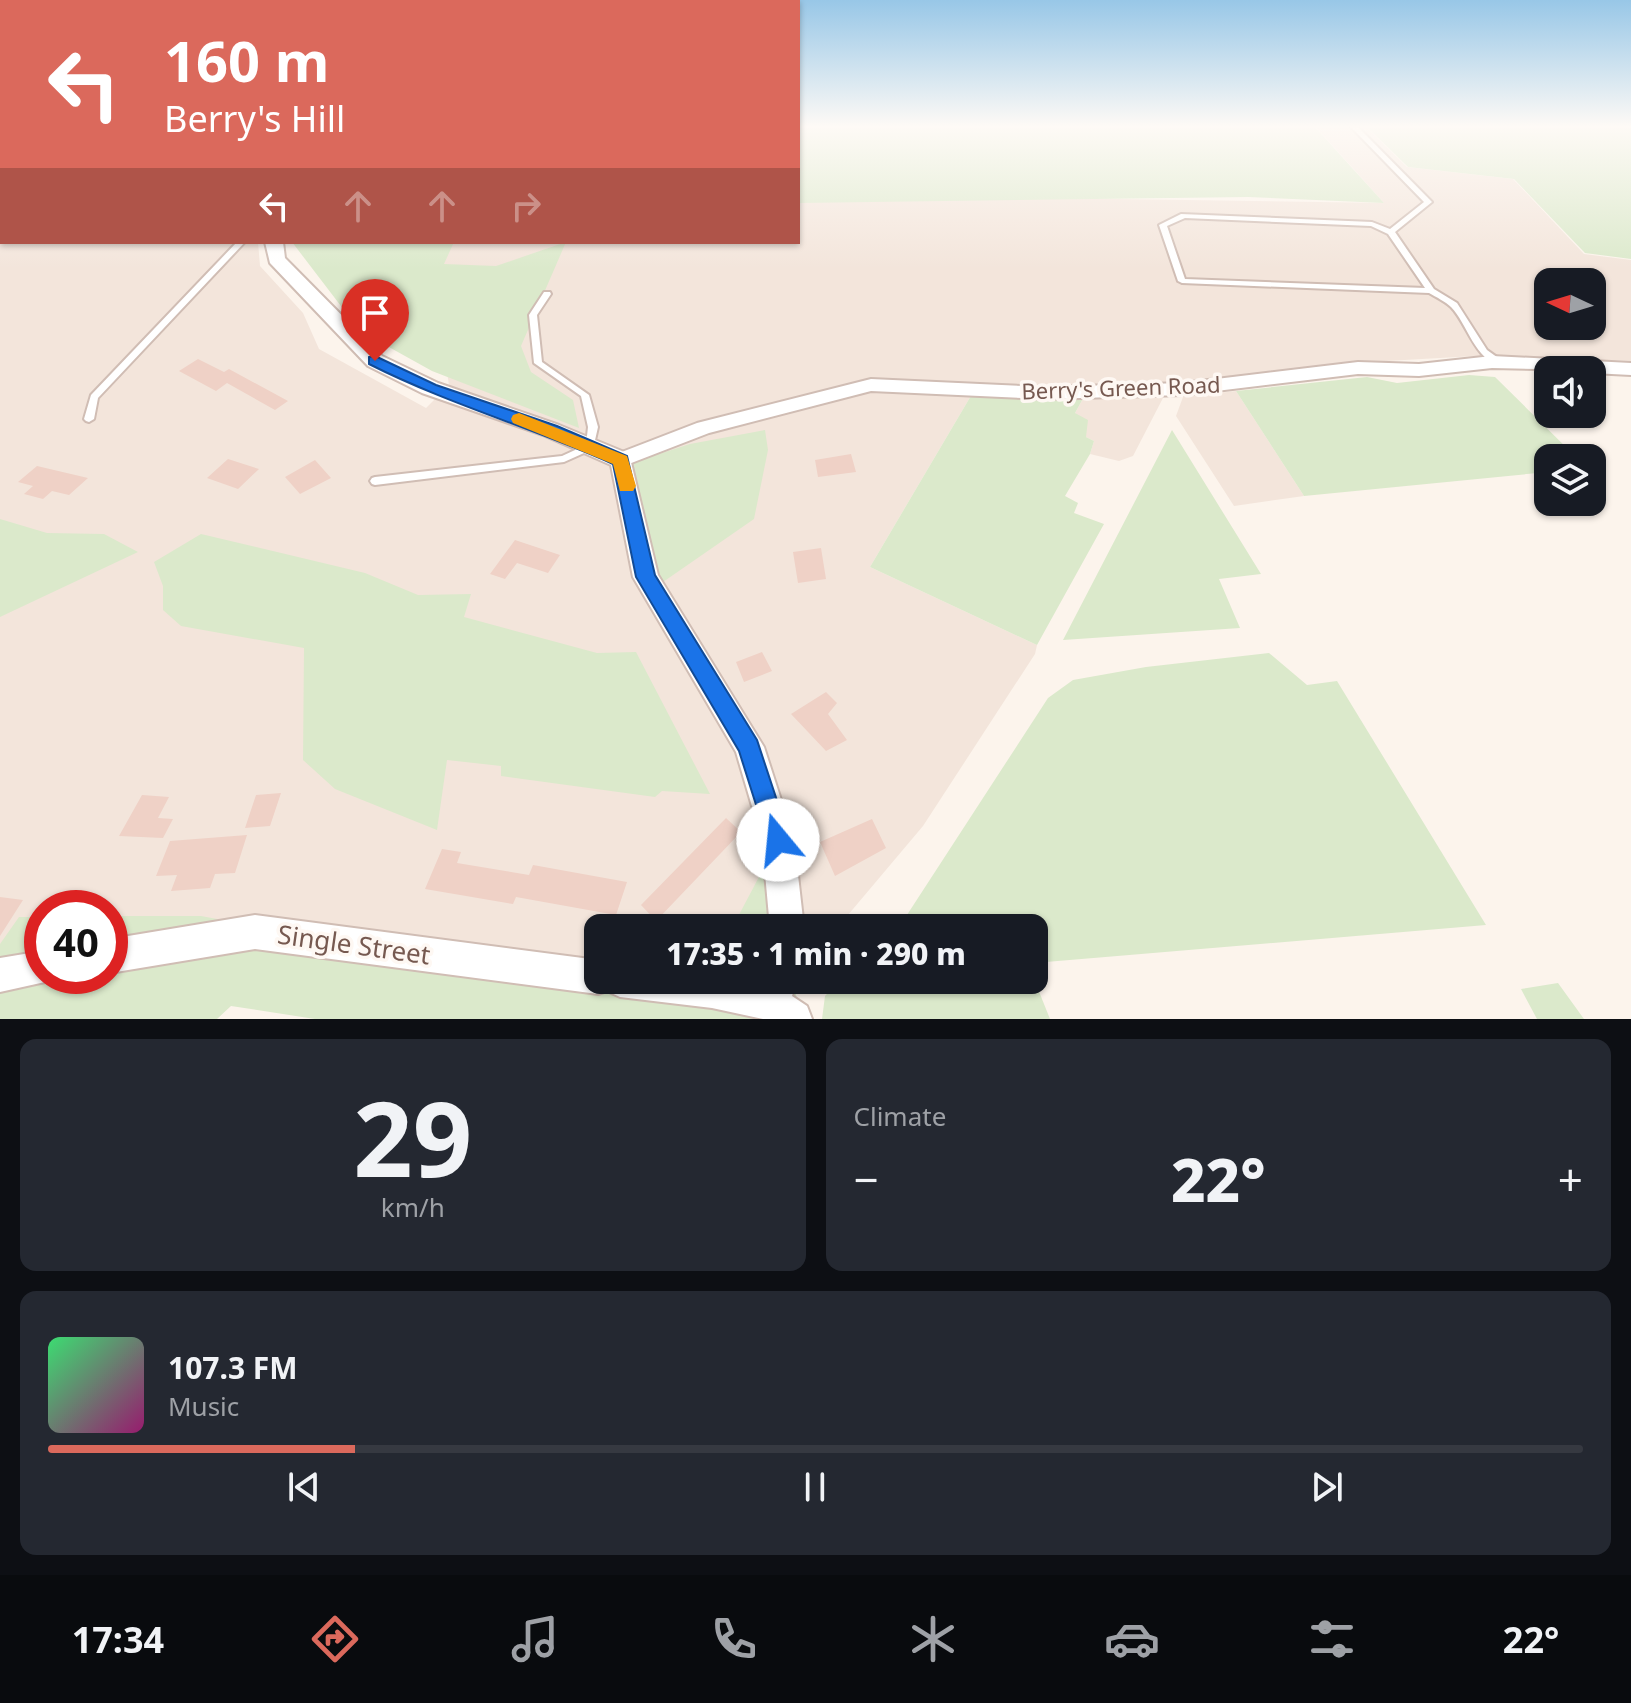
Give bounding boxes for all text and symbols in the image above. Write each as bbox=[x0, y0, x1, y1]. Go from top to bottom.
text: 160 m bbox=[164, 22, 329, 98]
icon: left bbox=[32, 32, 136, 136]
text: Berry's Hill bbox=[164, 94, 345, 143]
icon: left bbox=[252, 184, 296, 228]
icon: ahead bbox=[336, 184, 380, 228]
icon: ahead bbox=[420, 184, 464, 228]
icon: right bbox=[504, 184, 548, 228]
north arrow bbox=[1534, 268, 1606, 340]
map controls bbox=[1534, 268, 1606, 516]
pin bbox=[341, 279, 409, 361]
icon: arrive bbox=[353, 291, 397, 335]
button: sound bbox=[1534, 356, 1606, 428]
street label: Berry's Green Road bbox=[1021, 369, 1221, 405]
button: layers bbox=[1534, 444, 1606, 516]
position arrow bbox=[736, 798, 820, 882]
speed limit sign: 40 bbox=[24, 890, 128, 994]
street label: Single Street bbox=[275, 915, 433, 973]
text: 17:35 · 1 min · 290 m bbox=[666, 933, 966, 974]
text: 29 bbox=[353, 1066, 472, 1207]
text: Climate bbox=[854, 1098, 946, 1134]
text: 22° bbox=[1171, 1138, 1266, 1220]
text: − bbox=[854, 1149, 879, 1209]
text: + bbox=[1558, 1149, 1583, 1209]
text: km/h bbox=[381, 1189, 445, 1225]
text: 107.3 FM bbox=[168, 1347, 298, 1388]
text: Music bbox=[168, 1388, 239, 1424]
icon: previous bbox=[282, 1465, 326, 1509]
icon: pause bbox=[793, 1465, 837, 1509]
icon: next bbox=[1305, 1465, 1349, 1509]
icon: directions bbox=[307, 1611, 363, 1667]
icon: music bbox=[507, 1611, 563, 1667]
icon: phone bbox=[706, 1611, 762, 1667]
icon: climate bbox=[905, 1611, 961, 1667]
icon: car bbox=[1104, 1611, 1160, 1667]
icon: filters bbox=[1304, 1611, 1360, 1667]
text: 17:34 bbox=[72, 1615, 164, 1664]
text: 22° bbox=[1503, 1615, 1559, 1664]

